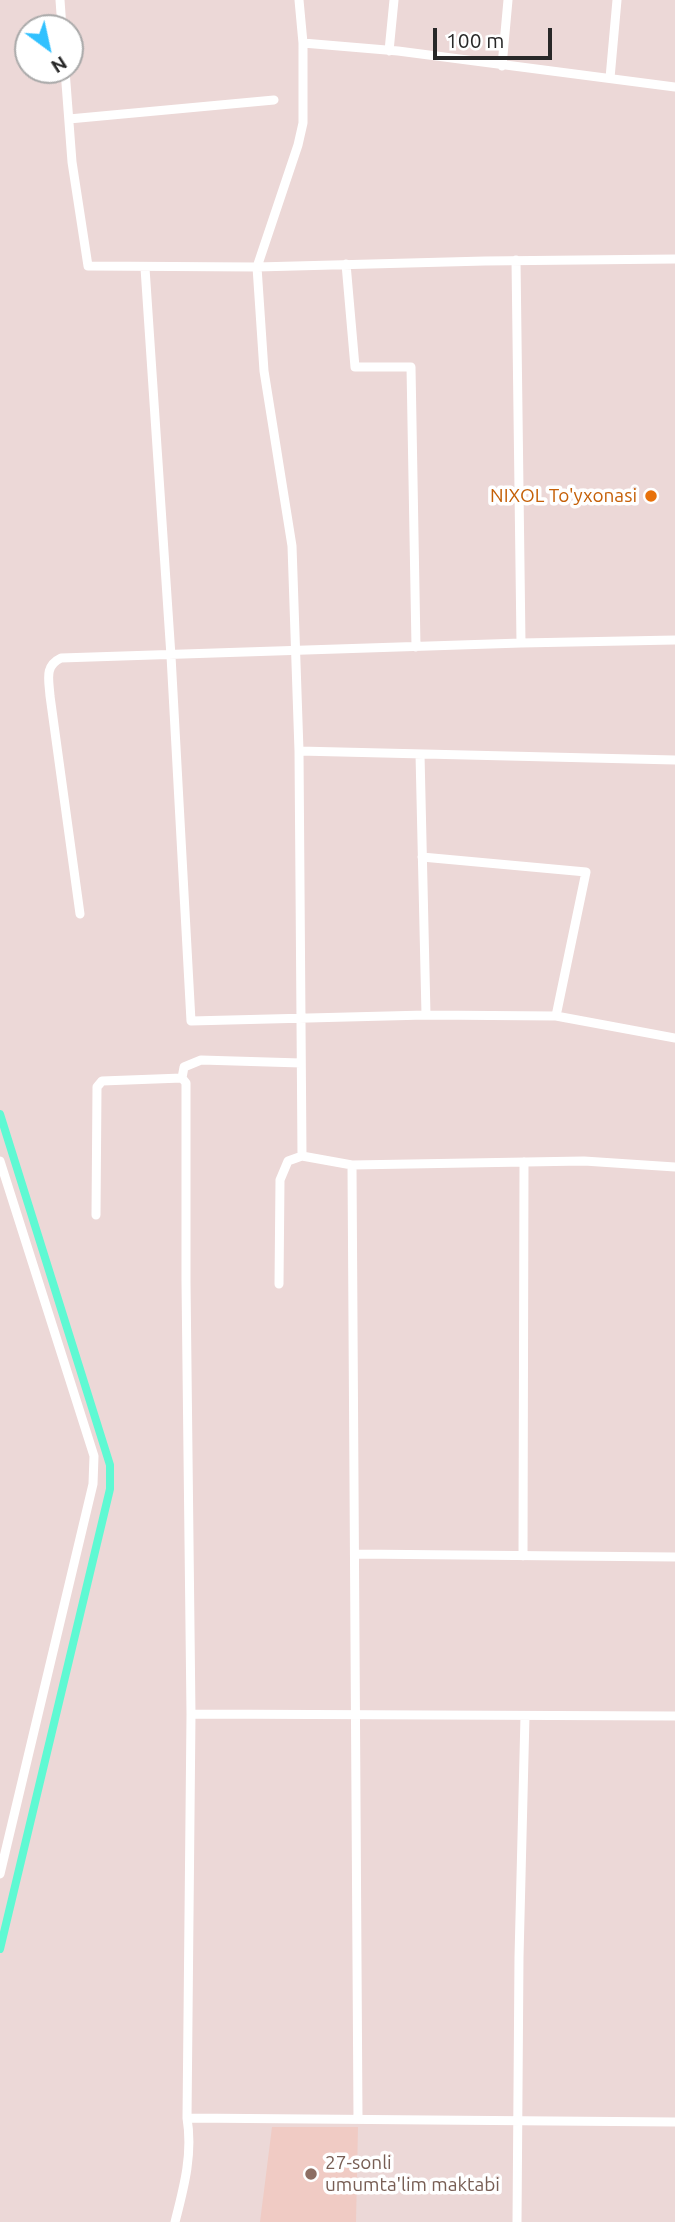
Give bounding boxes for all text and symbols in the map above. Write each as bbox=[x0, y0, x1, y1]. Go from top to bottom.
north arrow bbox=[14, 14, 84, 84]
scale bar bbox=[437, 14, 556, 58]
text: 100 m bbox=[446, 28, 504, 52]
text: N bbox=[47, 52, 71, 78]
place label: NIXOL To'yxonasi bbox=[490, 485, 637, 507]
marker: NIXOL To'yxonasi bbox=[643, 488, 659, 504]
place label: 27-sonli umumta'lim maktabi bbox=[325, 2152, 500, 2196]
marker: 27-sonli umumta'lim maktabi bbox=[303, 2166, 319, 2182]

